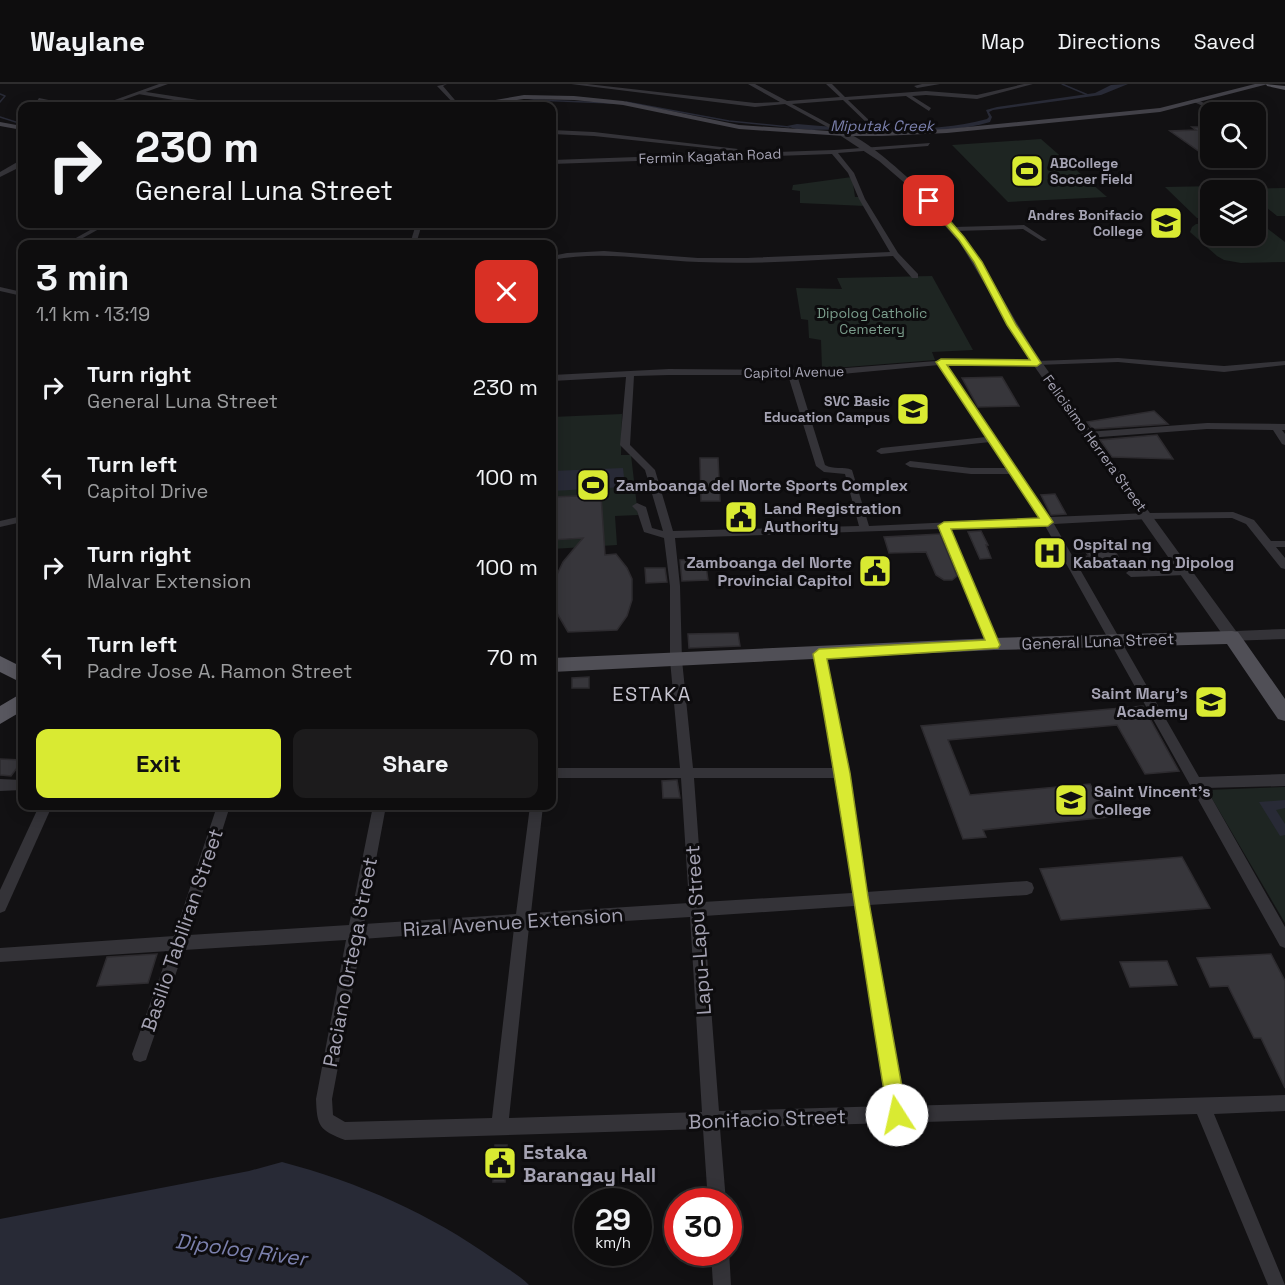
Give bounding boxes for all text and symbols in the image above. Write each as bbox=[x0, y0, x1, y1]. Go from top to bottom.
text: Waylane bbox=[30, 23, 145, 59]
text: Map bbox=[981, 28, 1025, 55]
text: Directions bbox=[1058, 28, 1161, 55]
text: Saved bbox=[1194, 28, 1255, 55]
map controls bbox=[1200, 102, 1266, 246]
button: search bbox=[1200, 102, 1266, 168]
water label: Miputak Creek bbox=[830, 116, 936, 135]
text: 230 m bbox=[135, 121, 259, 174]
icon: right bbox=[36, 126, 114, 204]
street label: Fermin Kagatan Road bbox=[638, 145, 782, 167]
sports icon: ABCollege Soccer Field bbox=[1009, 153, 1045, 189]
place label: ABCollege Soccer Field bbox=[1050, 154, 1133, 188]
text: General Luna Street bbox=[135, 173, 393, 208]
pin bbox=[903, 175, 954, 226]
button: layers bbox=[1200, 180, 1266, 246]
icon: arrive bbox=[912, 184, 945, 217]
school or university icon: Andres Bonifacio College bbox=[1148, 205, 1184, 241]
place label: Andres Bonifacio College bbox=[1028, 206, 1143, 240]
text: 3 min bbox=[36, 255, 130, 301]
button: close bbox=[475, 260, 538, 323]
text: 1.1 km · 13:19 bbox=[36, 301, 150, 327]
park label: Dipolog Catholic Cemetery bbox=[817, 304, 927, 338]
text: Turn right bbox=[87, 360, 192, 388]
street label: Capitol Avenue bbox=[744, 362, 844, 382]
icon: right bbox=[36, 371, 69, 404]
street label: Felicisimo Herrera Street bbox=[1039, 371, 1151, 515]
text: 230 m bbox=[473, 373, 538, 401]
text: General Luna Street bbox=[87, 388, 278, 414]
school or university icon: SVC Basic Education Campus bbox=[895, 391, 931, 427]
place label: SVC Basic Education Campus bbox=[764, 392, 890, 426]
text: Turn left bbox=[87, 450, 177, 478]
icon: left bbox=[36, 461, 69, 494]
text: 100 m bbox=[476, 463, 538, 491]
sports icon: Zamboanga del Norte Sports Complex bbox=[575, 467, 611, 503]
place label: Zamboanga del Norte Sports Complex bbox=[616, 475, 908, 496]
text: Capitol Drive bbox=[87, 478, 208, 504]
place label: Land Registration Authority bbox=[764, 498, 901, 537]
public building icon: Land Registration Authority bbox=[723, 499, 759, 535]
place label: Ospital ng Kabataan ng Dipolog bbox=[1073, 534, 1234, 573]
hospital icon: Ospital ng Kabataan ng Dipolog bbox=[1032, 535, 1068, 571]
text: Turn right bbox=[87, 540, 192, 568]
icon: right bbox=[36, 551, 69, 584]
place label: Zamboanga del Norte Provincial Capitol bbox=[686, 552, 852, 591]
text: 100 m bbox=[476, 553, 538, 581]
public building icon: Zamboanga del Norte Provincial Capitol bbox=[857, 553, 893, 589]
text: Malvar Extension bbox=[87, 568, 251, 594]
street label: General Luna Street bbox=[1021, 628, 1175, 655]
text: Turn left bbox=[87, 630, 177, 658]
icon: left bbox=[36, 641, 69, 674]
text: 70 m bbox=[487, 643, 538, 671]
text: Padre Jose A. Ramon Street bbox=[87, 658, 352, 684]
district label: ESTAKA bbox=[612, 681, 692, 707]
place label: Saint Mary's Academy bbox=[1091, 683, 1188, 722]
school or university icon: Saint Mary's Academy bbox=[1193, 684, 1229, 720]
button: Exit bbox=[36, 729, 281, 798]
button: Share bbox=[293, 729, 538, 798]
place label: Saint Vincent's College bbox=[1094, 781, 1211, 820]
school or university icon: Saint Vincent's College bbox=[1053, 782, 1089, 818]
street label: Basilio Tabiliran Street bbox=[135, 825, 229, 1035]
street label: Lapu-Lapu Street bbox=[679, 844, 717, 1016]
street label: Paciano Ortega Street bbox=[317, 855, 383, 1069]
street label: Rizal Avenue Extension bbox=[402, 901, 624, 943]
position arrow bbox=[865, 1083, 929, 1147]
street label: Bonifacio Street bbox=[688, 1103, 846, 1135]
place label: Estaka Barangay Hall bbox=[523, 1139, 656, 1188]
public building icon: Estaka Barangay Hall bbox=[482, 1145, 518, 1181]
speed limit sign: 30 bbox=[664, 1188, 742, 1266]
text: 29 bbox=[595, 1200, 631, 1239]
water label: Dipolog River bbox=[174, 1227, 310, 1272]
text: km/h bbox=[595, 1233, 631, 1252]

